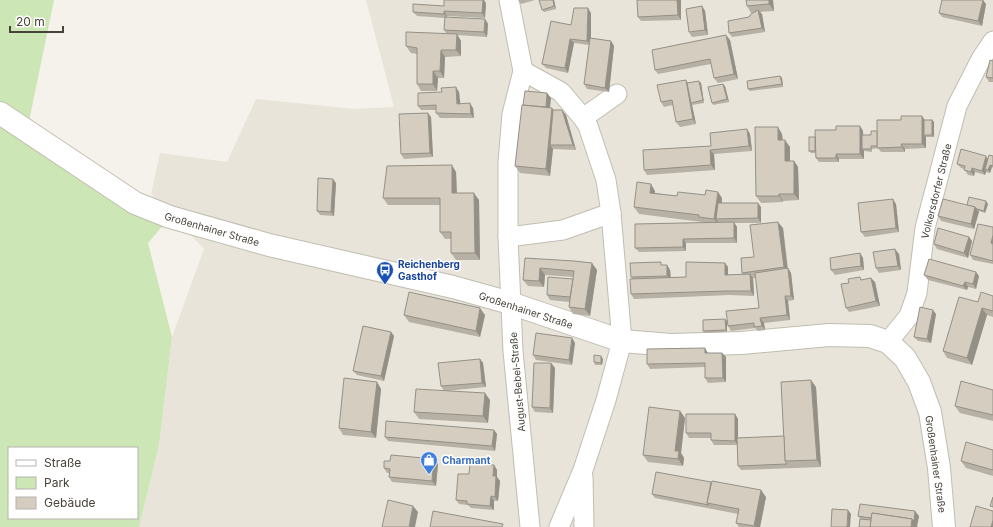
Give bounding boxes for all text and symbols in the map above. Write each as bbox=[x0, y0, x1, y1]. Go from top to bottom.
scale bar bbox=[10, 8, 63, 34]
text: 20 m bbox=[16, 14, 45, 29]
street label: Volkersdorfer Straße bbox=[918, 142, 954, 240]
street label: Großenhainer Straße bbox=[163, 210, 261, 248]
place label: Reichenberg Gasthof bbox=[398, 258, 460, 282]
bus stop icon: Reichenberg Gasthof bbox=[375, 260, 395, 285]
street label: Großenhainer Straße bbox=[477, 289, 575, 331]
street label: August-Bebel-Straße bbox=[507, 331, 527, 432]
street label: Großenhainer Straße bbox=[923, 415, 949, 514]
legend bbox=[8, 447, 138, 519]
shop icon: Charmant bbox=[419, 450, 439, 475]
place label: Charmant bbox=[442, 454, 491, 466]
text: Straße bbox=[44, 455, 81, 470]
text: Park bbox=[44, 475, 70, 490]
text: Gebäude bbox=[44, 495, 96, 510]

